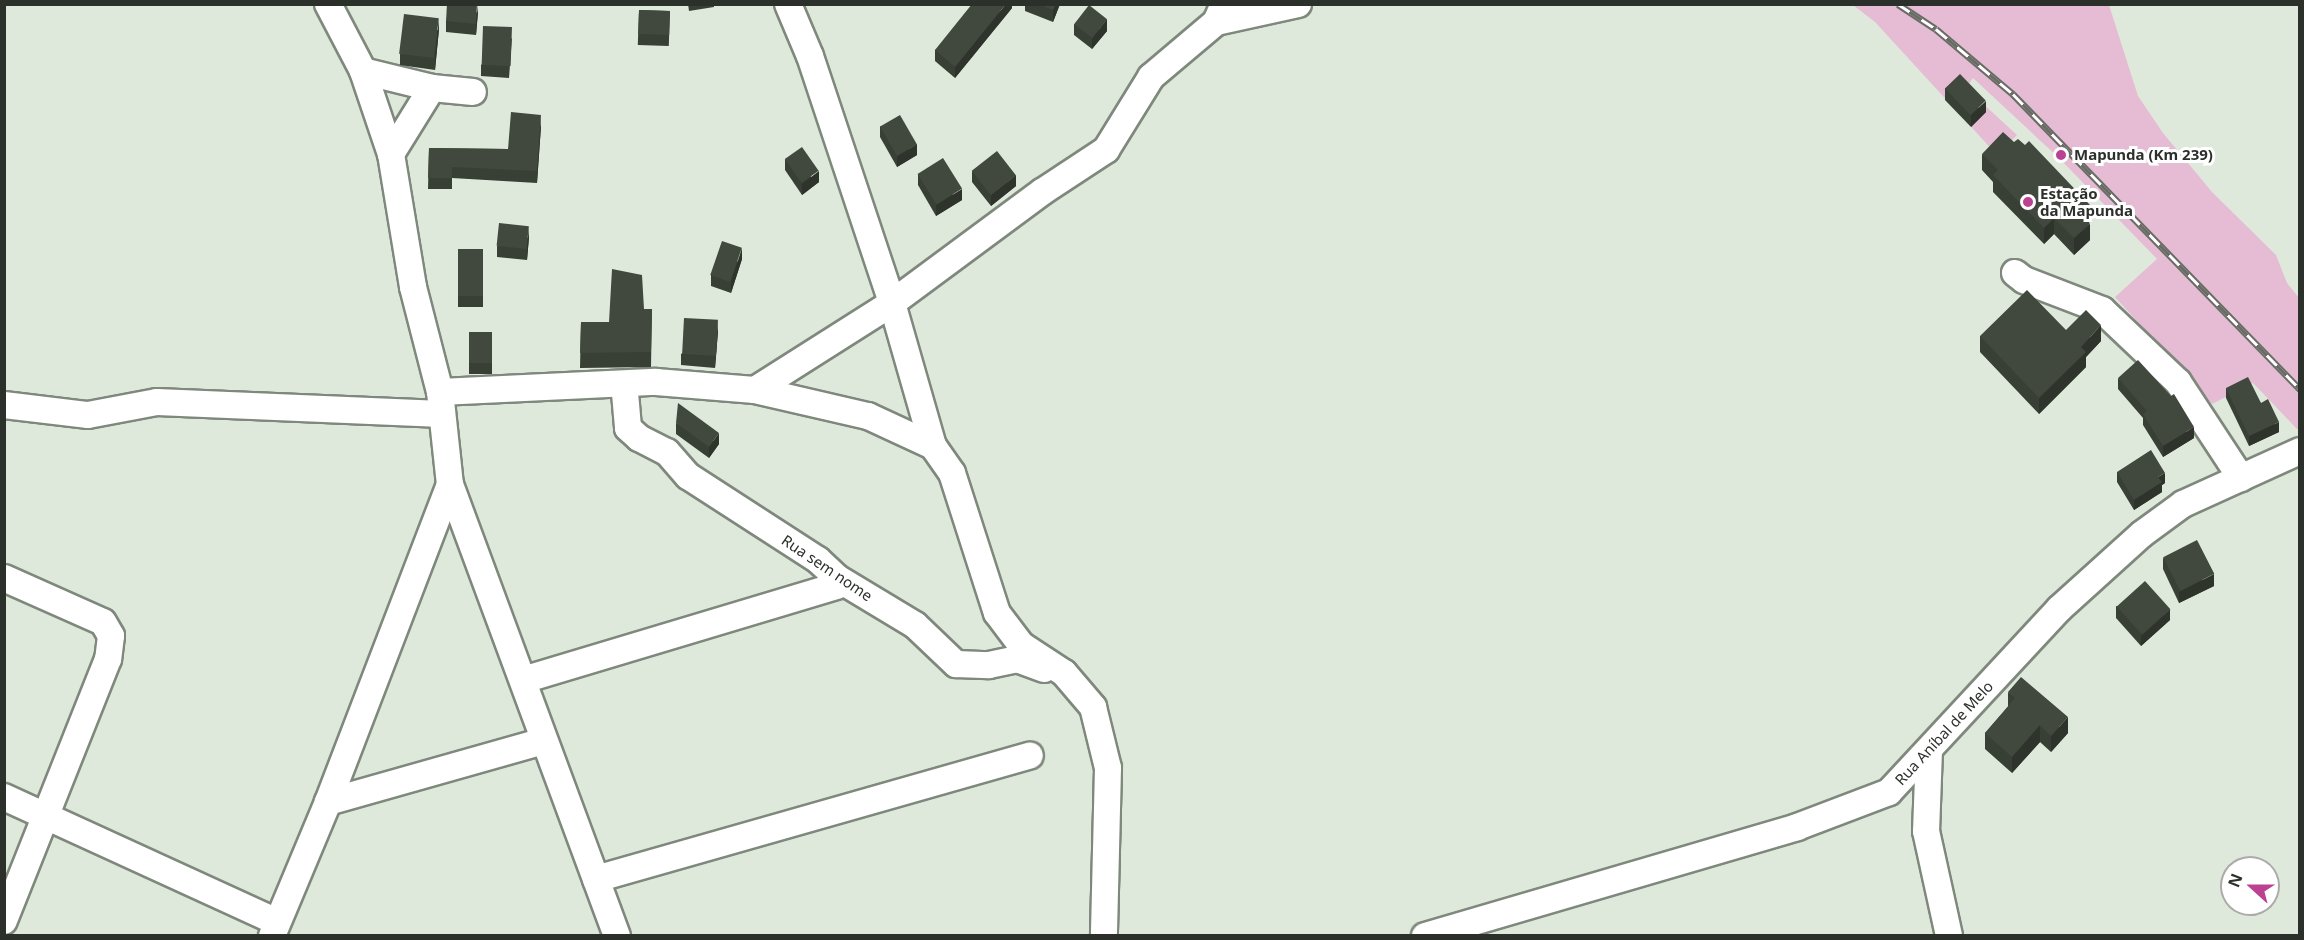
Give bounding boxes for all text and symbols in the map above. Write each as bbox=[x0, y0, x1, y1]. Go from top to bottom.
marker: Mapunda (Km 239) bbox=[2052, 146, 2070, 164]
place label: Mapunda (Km 239) bbox=[2074, 146, 2213, 164]
place label: Estação da Mapunda bbox=[2040, 184, 2133, 219]
marker: Estação da Mapunda bbox=[2021, 195, 2035, 209]
street label: Rua sem nome bbox=[778, 531, 876, 605]
street label: Rua Aníbal de Melo bbox=[1891, 677, 1997, 789]
north arrow bbox=[2220, 856, 2280, 916]
text: N bbox=[2222, 870, 2248, 890]

